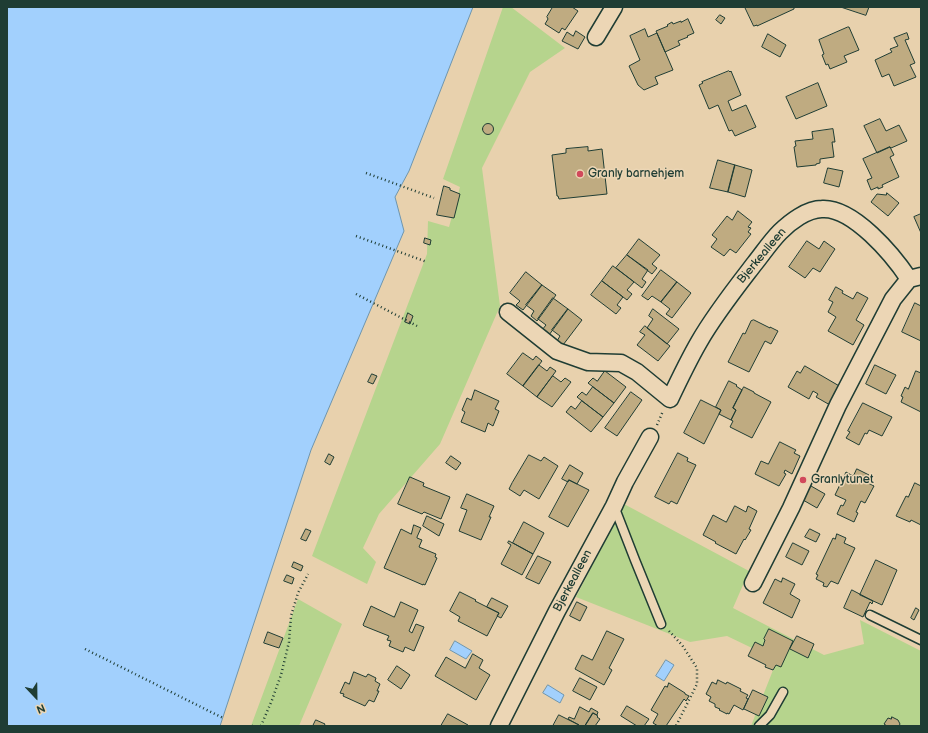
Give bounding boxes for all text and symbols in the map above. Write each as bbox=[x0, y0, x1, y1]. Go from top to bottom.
place label: Granly barnehjem bbox=[588, 167, 684, 181]
marker: Granly barnehjem bbox=[575, 169, 585, 179]
street label: Bjerkealleen bbox=[735, 225, 789, 287]
place label: Granlytunet bbox=[811, 473, 874, 487]
marker: Granlytunet bbox=[798, 475, 808, 485]
street label: Bjerkealleen bbox=[551, 547, 595, 615]
north arrow bbox=[16, 677, 56, 717]
text: N bbox=[34, 701, 47, 716]

